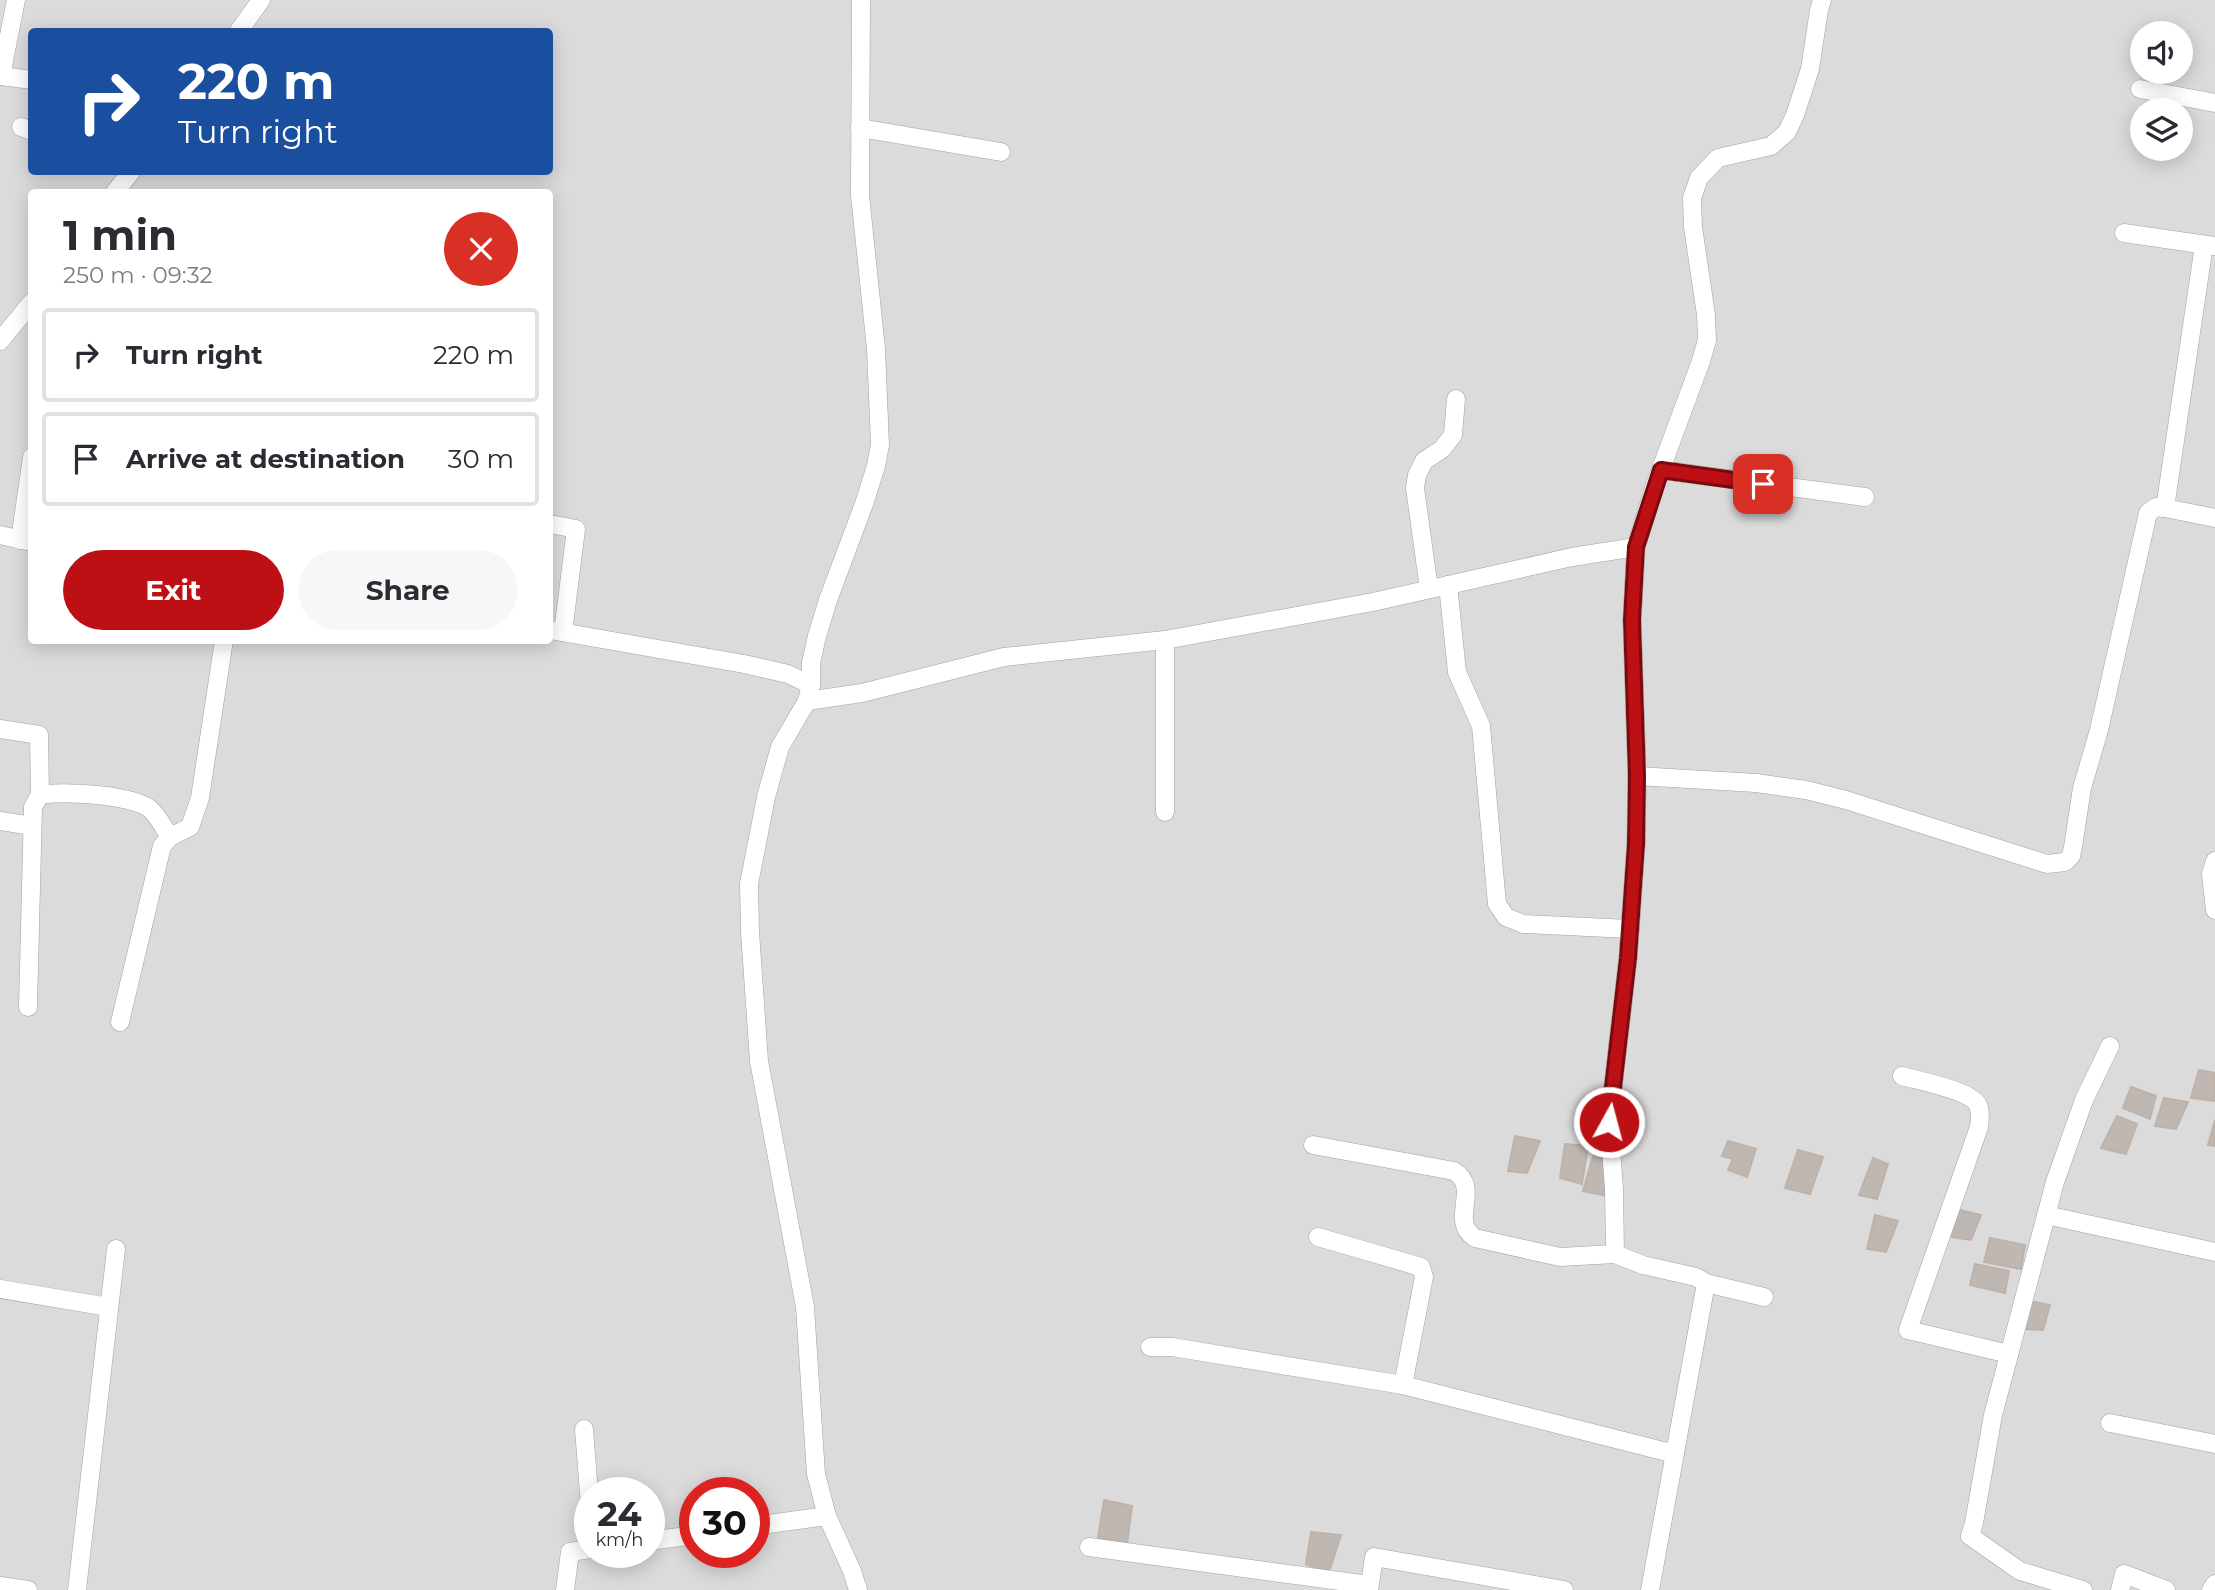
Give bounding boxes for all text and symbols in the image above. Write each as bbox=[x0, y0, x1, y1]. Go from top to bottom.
map controls bbox=[2130, 21, 2193, 161]
button: sound bbox=[2130, 21, 2193, 84]
text: 220 m bbox=[178, 52, 334, 111]
icon: right bbox=[63, 56, 154, 147]
button: layers bbox=[2130, 98, 2193, 161]
text: Turn right bbox=[178, 112, 338, 151]
text: 1 min bbox=[63, 209, 177, 261]
button: close bbox=[444, 212, 518, 286]
text: 250 m · 09:32 bbox=[63, 261, 213, 289]
icon: right bbox=[67, 336, 105, 374]
text: Turn right bbox=[126, 339, 262, 371]
text: 220 m bbox=[433, 339, 514, 371]
icon: arrive bbox=[67, 440, 105, 478]
text: Arrive at destination bbox=[126, 443, 405, 475]
text: 30 m bbox=[448, 443, 514, 475]
pin bbox=[1733, 454, 1793, 514]
icon: arrive bbox=[1744, 465, 1782, 503]
button: Exit bbox=[63, 550, 284, 630]
button: Share bbox=[298, 550, 518, 630]
position arrow bbox=[1572, 1085, 1646, 1159]
speed limit sign: 30 bbox=[679, 1477, 770, 1568]
text: 24 bbox=[597, 1492, 642, 1535]
text: km/h bbox=[595, 1529, 644, 1551]

